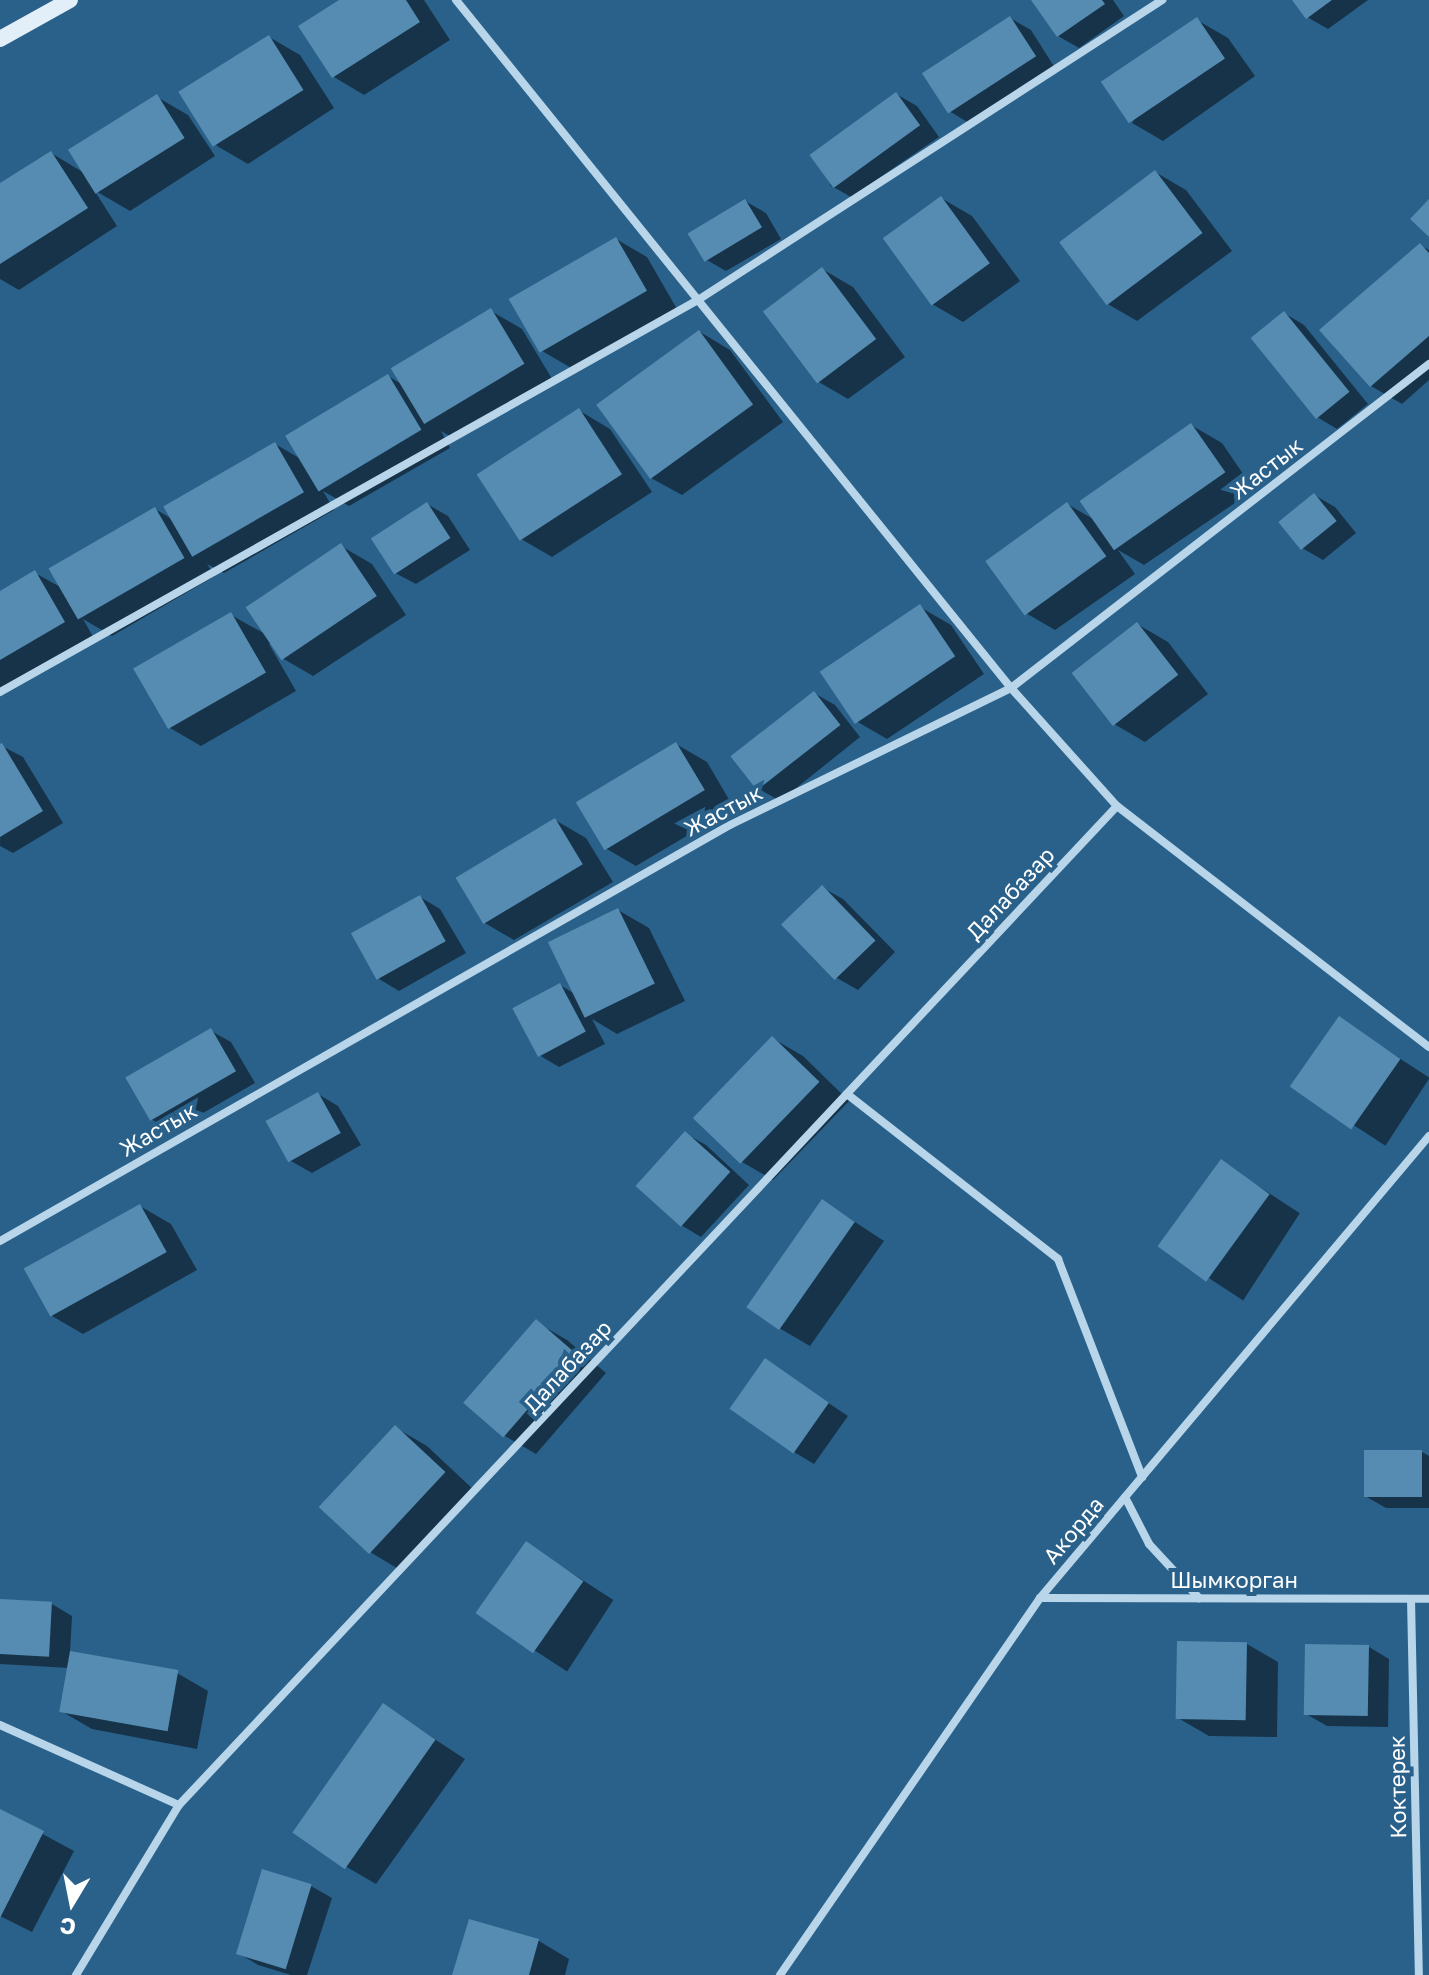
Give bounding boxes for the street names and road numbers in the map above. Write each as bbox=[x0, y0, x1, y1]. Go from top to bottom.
street label: Жастык bbox=[1224, 431, 1308, 505]
street label: Жастык bbox=[679, 778, 767, 842]
street label: Далабазар bbox=[961, 841, 1059, 945]
street label: Жастык bbox=[115, 1096, 201, 1162]
street label: Далабазар bbox=[518, 1314, 616, 1418]
street label: Акорда bbox=[1037, 1491, 1109, 1569]
street label: Шымкорган bbox=[1170, 1567, 1298, 1593]
street label: Коктерек bbox=[1383, 1735, 1411, 1839]

